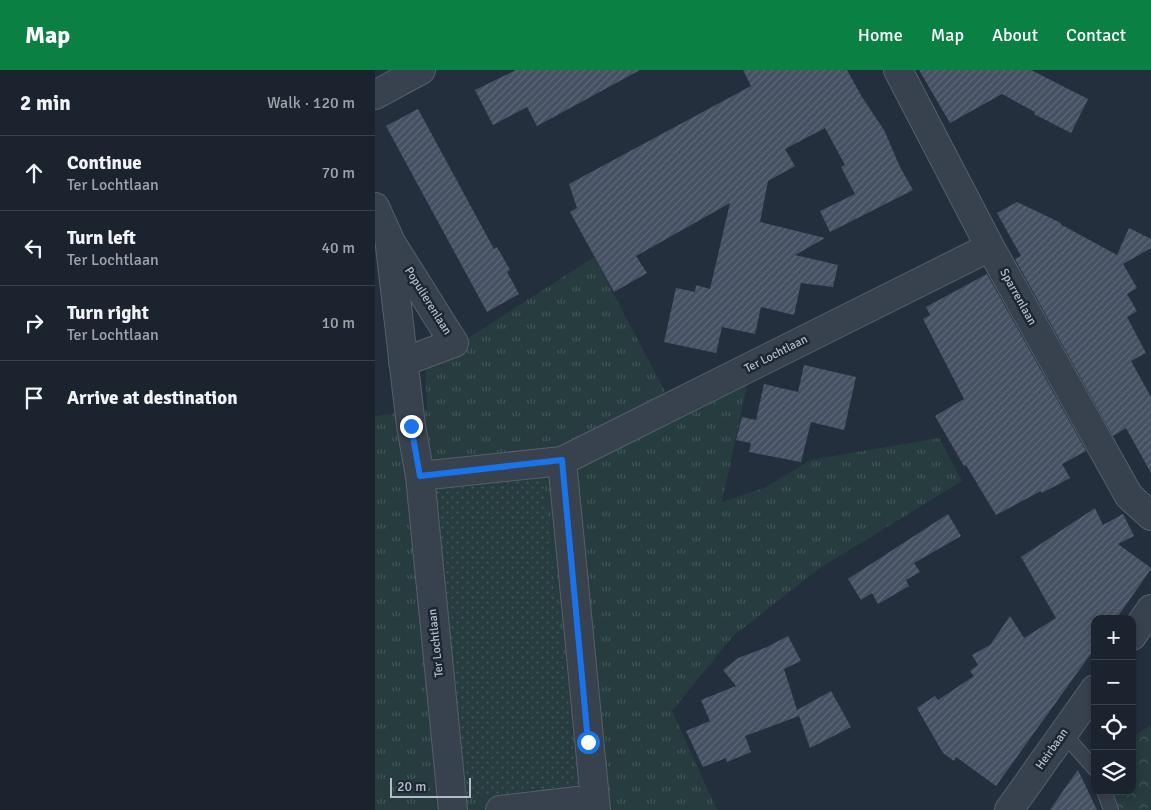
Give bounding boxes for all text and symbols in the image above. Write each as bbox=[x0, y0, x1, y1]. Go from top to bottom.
text: Map bbox=[25, 20, 70, 50]
text: Home bbox=[858, 24, 903, 46]
text: Map bbox=[931, 24, 964, 46]
text: About bbox=[992, 24, 1038, 46]
text: Contact bbox=[1066, 24, 1126, 46]
text: 2 min bbox=[20, 90, 71, 116]
text: Walk · 120 m bbox=[267, 93, 355, 113]
text: Continue bbox=[67, 151, 142, 175]
icon: ahead bbox=[20, 159, 48, 187]
text: 70 m bbox=[321, 163, 355, 183]
text: Ter Lochtlaan bbox=[67, 175, 159, 195]
text: Turn left bbox=[67, 226, 136, 250]
icon: left bbox=[20, 234, 48, 262]
text: 40 m bbox=[321, 238, 355, 258]
text: Ter Lochtlaan bbox=[67, 250, 159, 270]
street label: Populierenlaan bbox=[401, 264, 455, 338]
street label: Sparrenlaan bbox=[996, 266, 1040, 328]
text: Turn right bbox=[67, 301, 149, 325]
icon: right bbox=[20, 309, 48, 337]
text: 10 m bbox=[321, 313, 355, 333]
text: Ter Lochtlaan bbox=[67, 325, 159, 345]
street label: Ter Lochtlaan bbox=[742, 332, 810, 376]
icon: arrive bbox=[20, 384, 48, 412]
text: Arrive at destination bbox=[67, 386, 238, 410]
route end bbox=[400, 415, 423, 438]
street label: Ter Lochtlaan bbox=[425, 608, 447, 678]
map controls bbox=[1091, 615, 1136, 795]
button: + bbox=[1091, 615, 1136, 660]
button: − bbox=[1091, 660, 1136, 705]
button: locate bbox=[1091, 705, 1136, 750]
street label: Heirbaan bbox=[1032, 726, 1072, 772]
route start bbox=[577, 731, 600, 754]
button: layers bbox=[1091, 750, 1136, 795]
scale bar bbox=[390, 775, 471, 798]
text: 20 m bbox=[397, 778, 426, 795]

